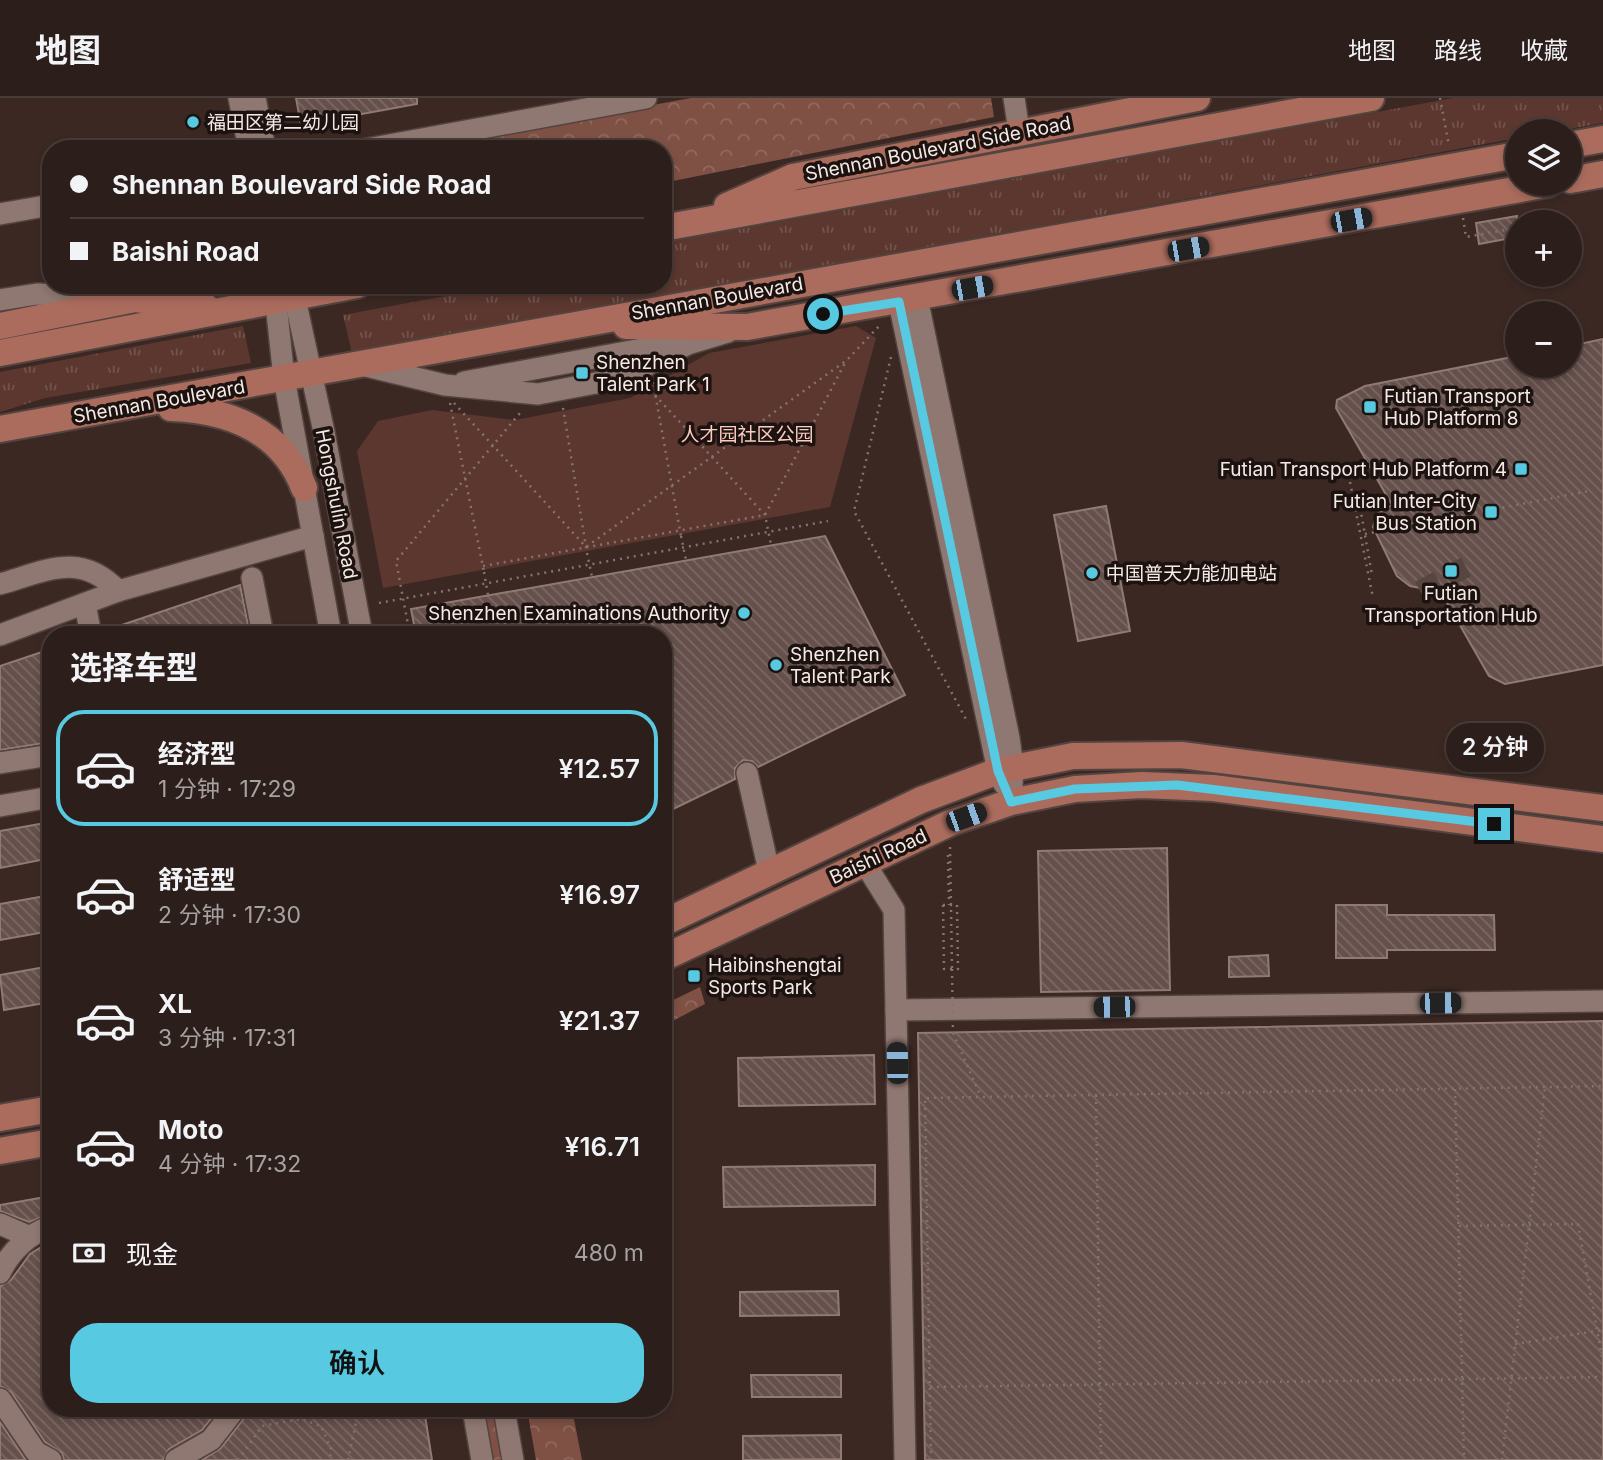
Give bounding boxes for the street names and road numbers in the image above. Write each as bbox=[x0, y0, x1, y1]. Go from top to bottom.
street label: Shennan Boulevard Side Road bbox=[803, 111, 1073, 186]
street label: Shennan Boulevard bbox=[629, 272, 805, 325]
street label: Shennan Boulevard bbox=[71, 375, 247, 428]
street label: Hongshulin Road bbox=[311, 427, 362, 581]
street label: Baishi Road bbox=[826, 824, 931, 889]

